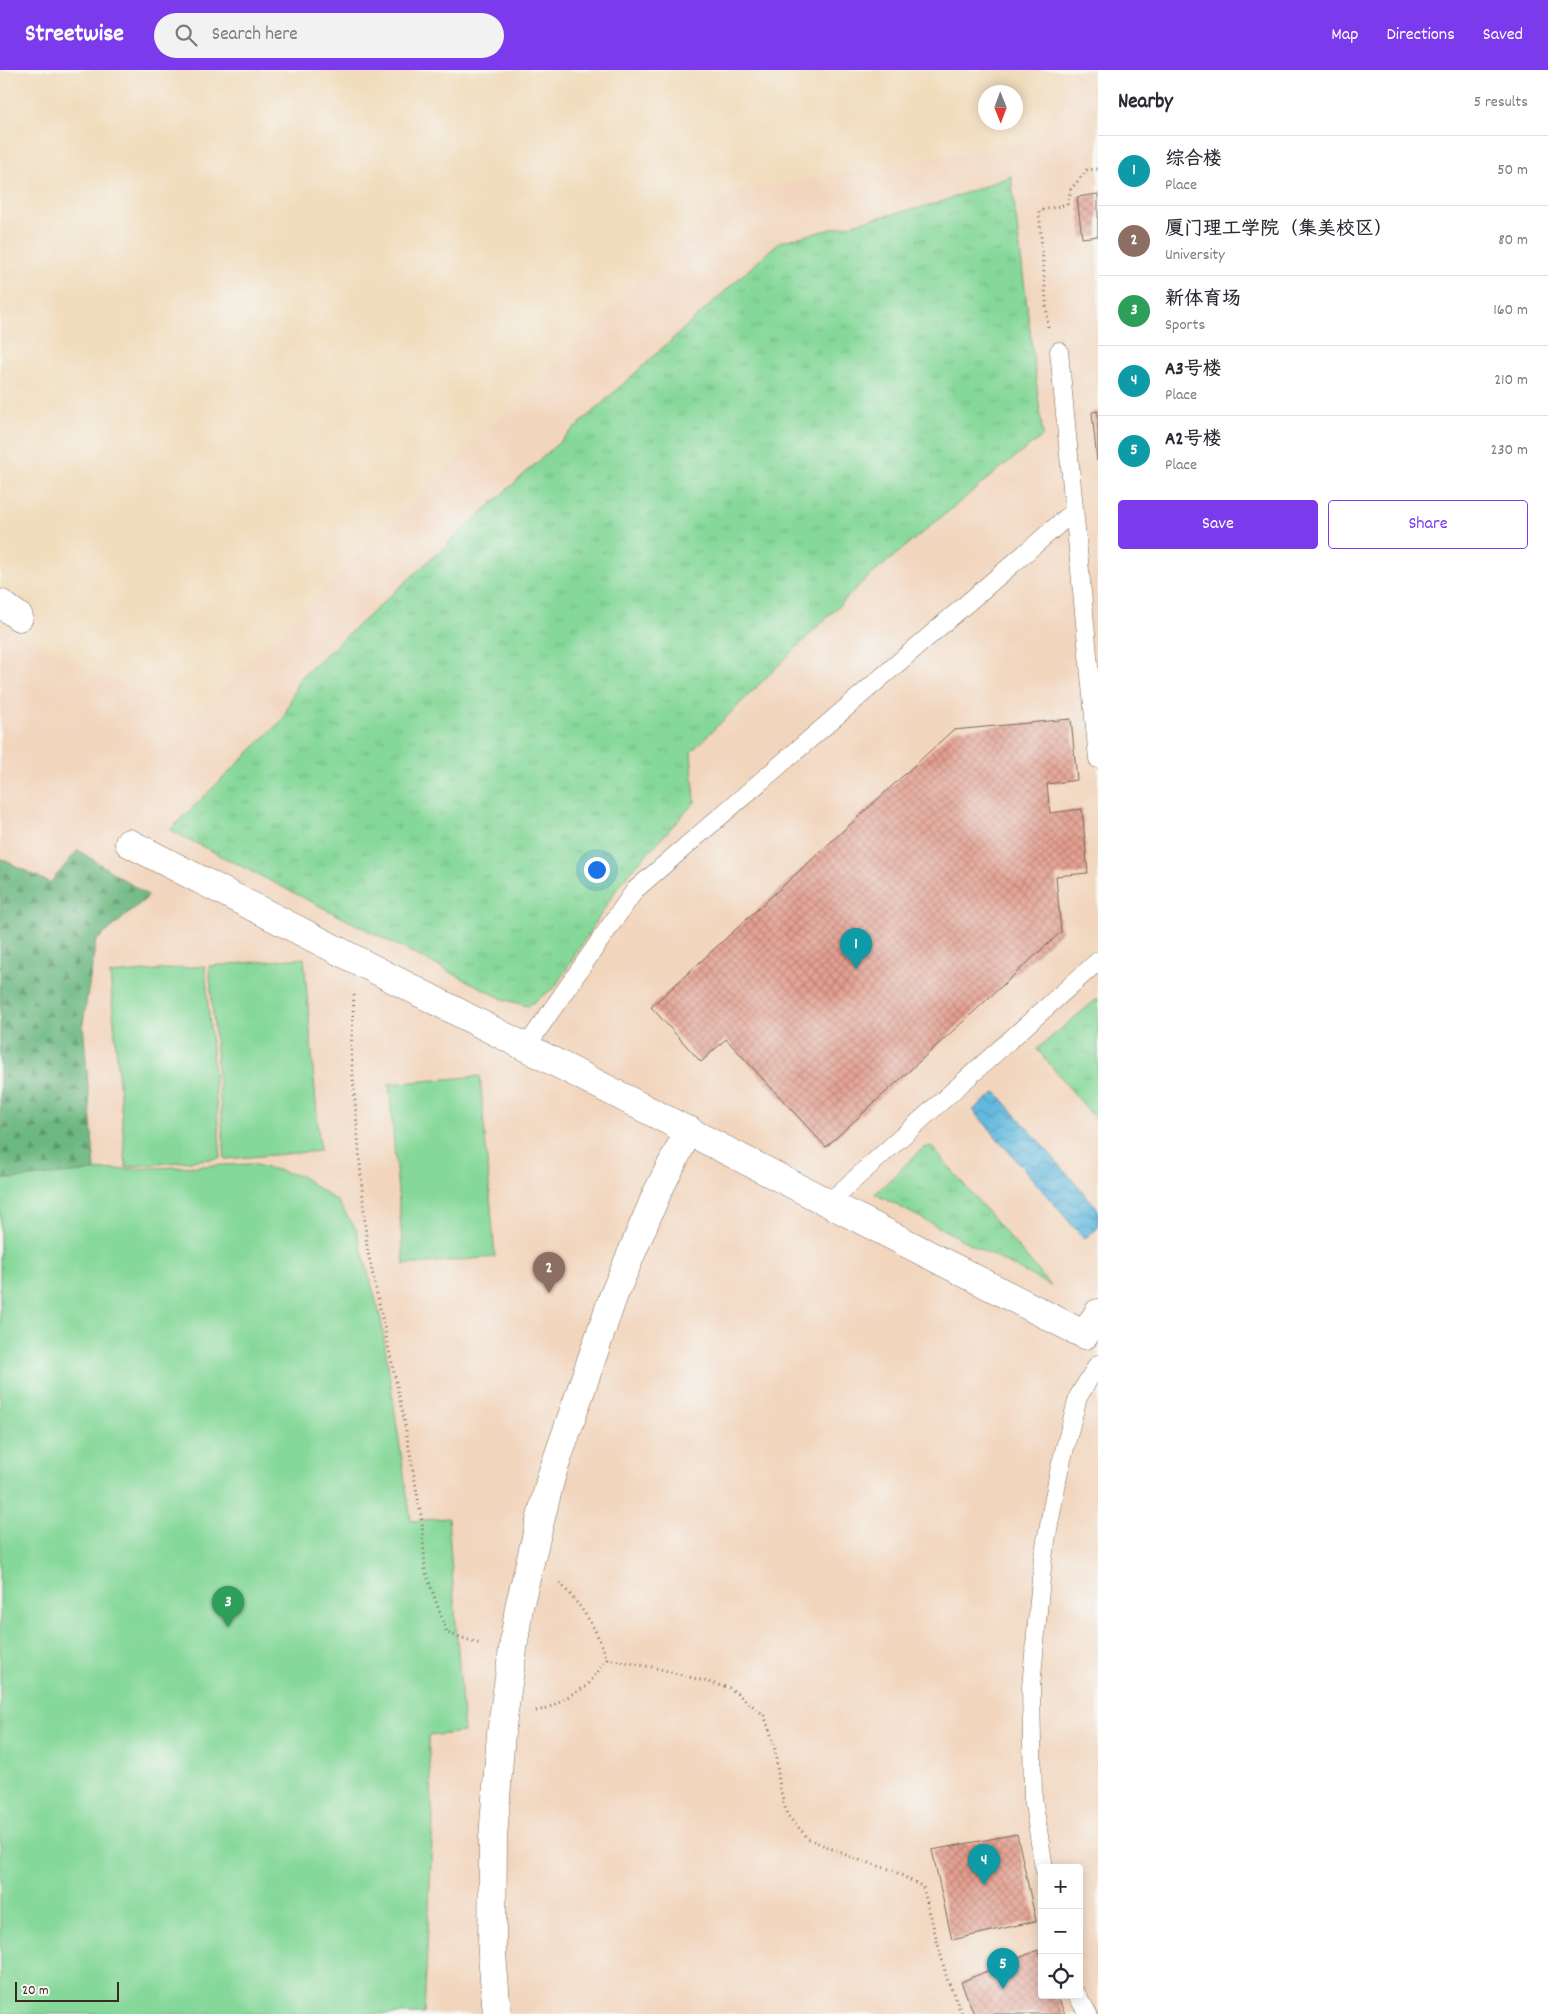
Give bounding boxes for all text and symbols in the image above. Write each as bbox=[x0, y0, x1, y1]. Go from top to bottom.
search box bbox=[154, 13, 504, 58]
text: Streetwise bbox=[25, 18, 124, 52]
icon: search bbox=[172, 21, 200, 49]
text: Search here bbox=[212, 22, 298, 49]
text: Map bbox=[1331, 23, 1358, 48]
text: Directions bbox=[1386, 23, 1455, 48]
text: Saved bbox=[1483, 23, 1523, 48]
north arrow bbox=[978, 85, 1023, 130]
text: Nearby bbox=[1118, 88, 1173, 118]
text: 5 results bbox=[1474, 91, 1528, 114]
text: 综合楼 bbox=[1165, 147, 1222, 174]
text: 1 bbox=[1132, 159, 1136, 182]
text: 50 m bbox=[1497, 159, 1528, 182]
text: Place bbox=[1165, 174, 1197, 197]
text: 厦门理工学院（集美校区） bbox=[1165, 217, 1393, 244]
text: 2 bbox=[1131, 229, 1138, 252]
text: 80 m bbox=[1498, 229, 1528, 252]
text: University bbox=[1165, 244, 1225, 267]
text: 新体育场 bbox=[1165, 287, 1241, 314]
text: 3 bbox=[1130, 299, 1138, 322]
text: 160 m bbox=[1493, 299, 1528, 322]
text: Sports bbox=[1165, 314, 1205, 337]
text: A3号楼 bbox=[1165, 357, 1222, 384]
text: 4 bbox=[1131, 369, 1137, 392]
text: 210 m bbox=[1494, 369, 1528, 392]
text: Place bbox=[1165, 384, 1197, 407]
text: A2号楼 bbox=[1165, 427, 1222, 454]
text: 5 bbox=[1130, 439, 1138, 462]
text: 230 m bbox=[1491, 439, 1528, 462]
text: Place bbox=[1165, 454, 1197, 477]
button: Save bbox=[1118, 500, 1318, 549]
button: Share bbox=[1328, 500, 1528, 549]
your location bbox=[584, 857, 610, 883]
pin: 1 bbox=[840, 928, 872, 969]
pin: 2 bbox=[533, 1252, 565, 1293]
pin: 3 bbox=[212, 1586, 244, 1627]
pin: 4 bbox=[968, 1844, 1000, 1885]
map controls bbox=[1038, 1864, 1083, 1999]
button: + bbox=[1038, 1864, 1083, 1909]
button: − bbox=[1038, 1909, 1083, 1954]
pin: 5 bbox=[987, 1948, 1019, 1989]
button: locate bbox=[1038, 1954, 1083, 1999]
scale bar bbox=[15, 1979, 119, 2002]
text: 20 m bbox=[22, 1981, 49, 2001]

